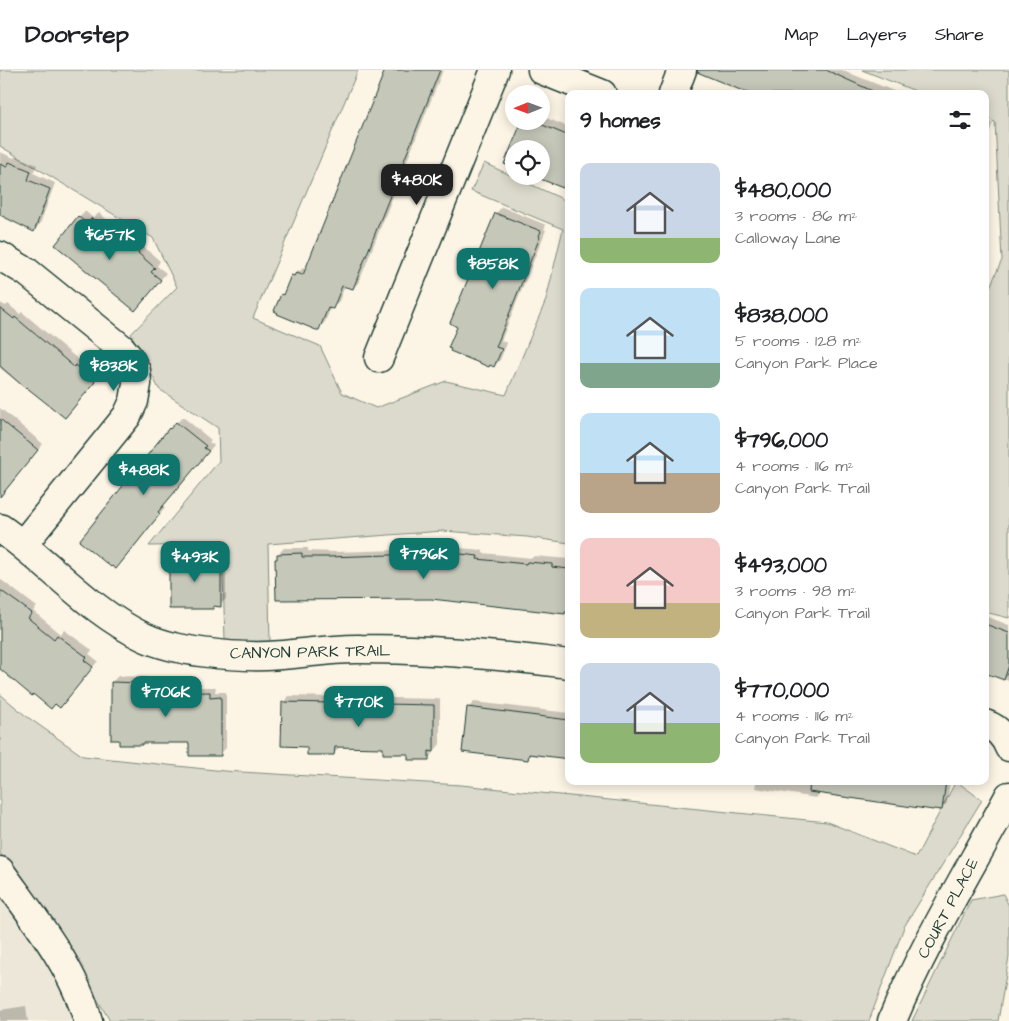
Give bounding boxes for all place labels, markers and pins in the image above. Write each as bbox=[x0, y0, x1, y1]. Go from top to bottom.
pin: $480K bbox=[382, 164, 452, 206]
pin: $657K bbox=[75, 218, 145, 261]
pin: $858K bbox=[458, 248, 528, 290]
pin: $838K bbox=[79, 350, 149, 392]
pin: $488K bbox=[109, 454, 179, 496]
pin: $796K bbox=[389, 538, 459, 580]
pin: $493K bbox=[160, 540, 230, 583]
pin: $706K bbox=[131, 676, 201, 718]
pin: $770K bbox=[324, 686, 394, 728]

